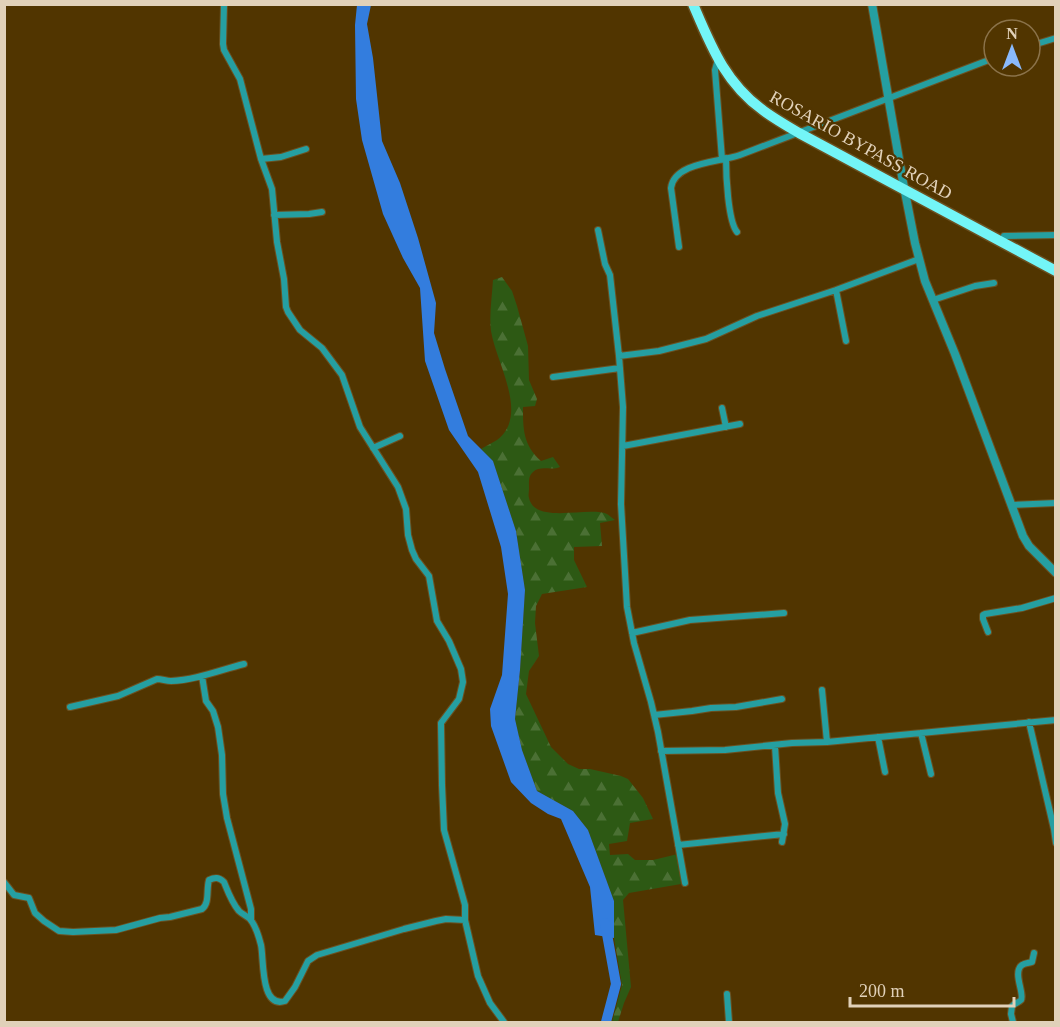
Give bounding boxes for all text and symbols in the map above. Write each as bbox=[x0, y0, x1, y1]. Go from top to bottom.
north arrow bbox=[982, 18, 1042, 78]
text: N bbox=[1006, 25, 1018, 42]
street label: ROSARIO BYPASS ROAD bbox=[766, 86, 956, 204]
scale bar bbox=[850, 970, 1014, 1008]
text: 200 m bbox=[859, 981, 905, 1001]

